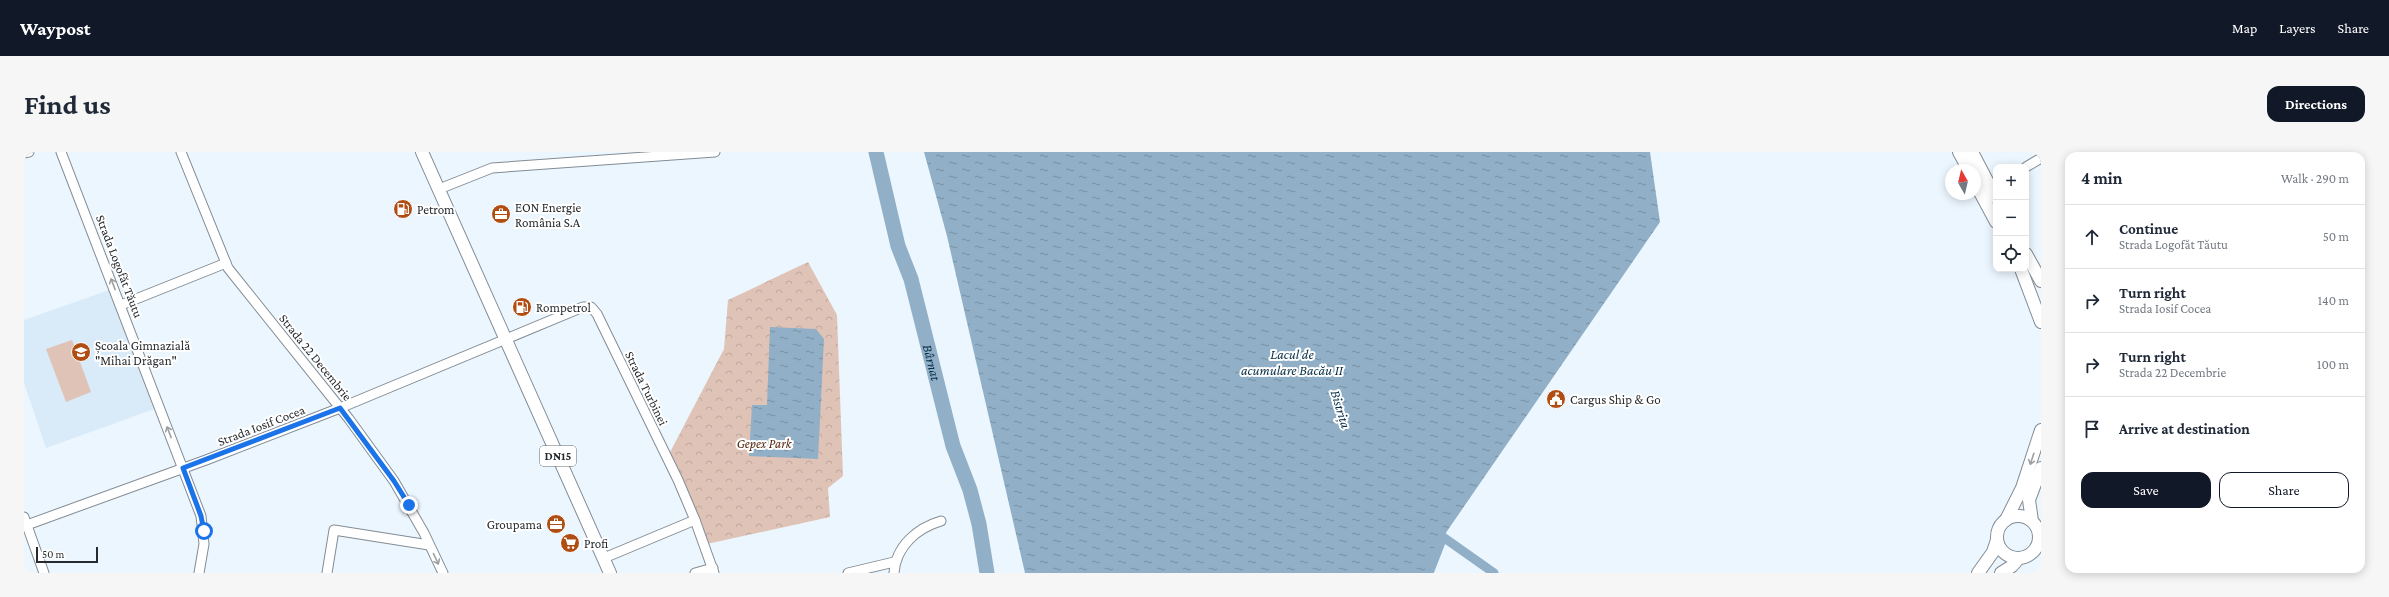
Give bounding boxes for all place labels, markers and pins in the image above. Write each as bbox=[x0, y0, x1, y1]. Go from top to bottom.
fuel station icon: Petrom bbox=[392, 198, 414, 220]
place label: EON Energie România S.A bbox=[515, 200, 582, 230]
place label: Petrom bbox=[417, 202, 455, 217]
office icon: EON Energie România S.A bbox=[490, 203, 512, 225]
fuel station icon: Rompetrol bbox=[511, 296, 533, 318]
place label: Rompetrol bbox=[536, 300, 592, 315]
place label: Școala Gimnazială "Mihai Drăgan" bbox=[95, 338, 190, 368]
school or university icon: Școala Gimnazială "Mihai Drăgan" bbox=[70, 341, 92, 363]
public building icon: Cargus Ship & Go bbox=[1545, 388, 1567, 410]
place label: Cargus Ship & Go bbox=[1570, 392, 1661, 407]
office icon: Groupama bbox=[545, 513, 567, 535]
place label: Groupama bbox=[487, 517, 542, 532]
supermarket icon: Profi bbox=[559, 532, 581, 554]
place label: Profi bbox=[584, 536, 608, 551]

